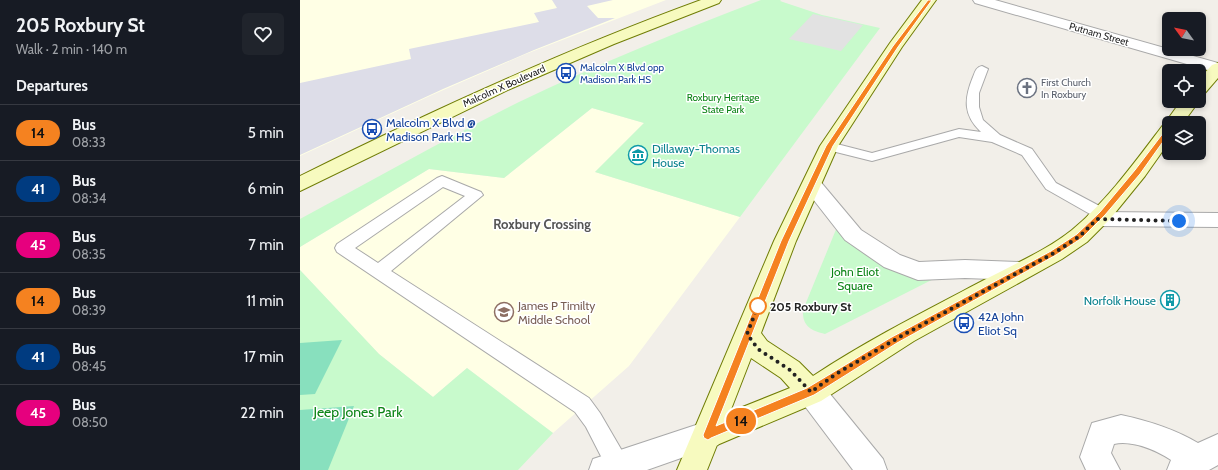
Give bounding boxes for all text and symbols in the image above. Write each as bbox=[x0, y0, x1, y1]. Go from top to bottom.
north arrow bbox=[1162, 12, 1206, 56]
map controls bbox=[1162, 12, 1206, 160]
button: heart bbox=[242, 13, 284, 55]
text: 205 Roxbury St bbox=[16, 14, 145, 37]
street label: Putnam Street bbox=[1068, 19, 1131, 49]
text: Walk · 2 min · 140 m bbox=[16, 41, 127, 57]
place label: Malcolm X Blvd opp Madison Park HS bbox=[580, 61, 665, 86]
street label: Malcolm X Boulevard bbox=[461, 62, 547, 110]
bus stop icon: Malcolm X Blvd opp Madison Park HS bbox=[555, 62, 577, 84]
button: locate bbox=[1162, 64, 1206, 108]
place label: First Church In Roxbury bbox=[1041, 76, 1091, 101]
text: Departures bbox=[16, 77, 88, 95]
church icon: First Church In Roxbury bbox=[1016, 77, 1038, 99]
park label: Roxbury Heritage State Park bbox=[687, 91, 759, 116]
place label: Malcolm X Blvd @ Madison Park HS bbox=[386, 115, 476, 144]
text: Bus bbox=[72, 116, 96, 134]
button: layers bbox=[1162, 116, 1206, 160]
bus stop icon: Malcolm X Blvd @ Madison Park HS bbox=[361, 118, 383, 140]
text: 14 bbox=[31, 124, 45, 142]
text: 5 min bbox=[248, 124, 284, 142]
text: 08:33 bbox=[72, 134, 106, 150]
place label: Dillaway-Thomas House bbox=[652, 141, 740, 170]
museum icon: Dillaway-Thomas House bbox=[627, 144, 649, 166]
text: Bus bbox=[72, 172, 96, 190]
text: 41 bbox=[31, 180, 45, 198]
text: 6 min bbox=[247, 180, 284, 198]
text: 08:34 bbox=[72, 190, 106, 206]
your location bbox=[1169, 211, 1189, 231]
district label: Roxbury Crossing bbox=[493, 216, 591, 232]
text: Bus bbox=[72, 228, 96, 246]
text: 45 bbox=[30, 236, 46, 254]
text: 7 min bbox=[248, 236, 284, 254]
text: 08:35 bbox=[72, 246, 106, 262]
park label: John Eliot Square bbox=[830, 264, 879, 293]
text: Bus bbox=[72, 284, 96, 302]
building icon: Norfolk House bbox=[1159, 289, 1181, 311]
text: 14 bbox=[31, 292, 45, 310]
text: 11 min bbox=[246, 292, 284, 310]
place label: Norfolk House bbox=[1084, 293, 1156, 308]
marker: 205 Roxbury St bbox=[749, 297, 767, 315]
place label: James P Timilty Middle School bbox=[517, 298, 595, 327]
place label: 205 Roxbury St bbox=[770, 299, 851, 314]
school or university icon: James P Timilty Middle School bbox=[493, 301, 515, 323]
text: 08:39 bbox=[72, 302, 106, 318]
place label: 42A John Eliot Sq bbox=[978, 309, 1024, 338]
bus stop icon: 42A John Eliot Sq bbox=[953, 312, 975, 334]
text: Bus bbox=[72, 340, 96, 358]
text: 41 bbox=[31, 348, 45, 366]
text: 17 min bbox=[243, 348, 284, 366]
text: 08:45 bbox=[72, 358, 106, 374]
text: Bus bbox=[72, 396, 96, 414]
park label: Jeep Jones Park bbox=[313, 403, 403, 421]
text: 45 bbox=[30, 404, 46, 422]
text: 22 min bbox=[240, 404, 284, 422]
line badge: 14 bbox=[723, 408, 759, 434]
text: 14 bbox=[734, 412, 748, 430]
text: 08:50 bbox=[72, 414, 108, 430]

